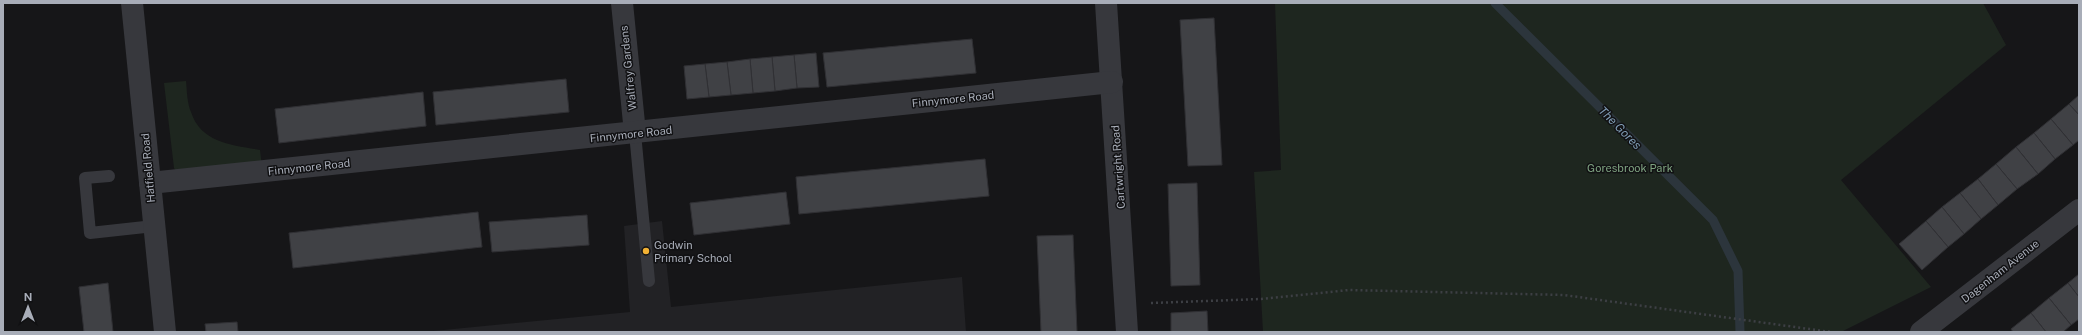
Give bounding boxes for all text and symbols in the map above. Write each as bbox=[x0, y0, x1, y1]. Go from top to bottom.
street label: Walfrey Gardens bbox=[618, 24, 638, 111]
street label: Finnymore Road bbox=[911, 89, 995, 109]
water label: The Gores bbox=[1596, 104, 1644, 152]
street label: Finnymore Road bbox=[589, 124, 673, 144]
street label: Cartwright Road bbox=[1109, 125, 1127, 209]
street label: Hatfield Road bbox=[139, 133, 157, 203]
street label: Finnymore Road bbox=[267, 157, 351, 177]
park label: Goresbrook Park bbox=[1587, 162, 1673, 174]
street label: Dagenham Avenue bbox=[1959, 237, 2041, 305]
place label: Godwin Primary School bbox=[654, 239, 732, 264]
marker: Godwin Primary School bbox=[641, 246, 651, 256]
north arrow bbox=[8, 287, 48, 327]
text: N bbox=[24, 291, 32, 303]

